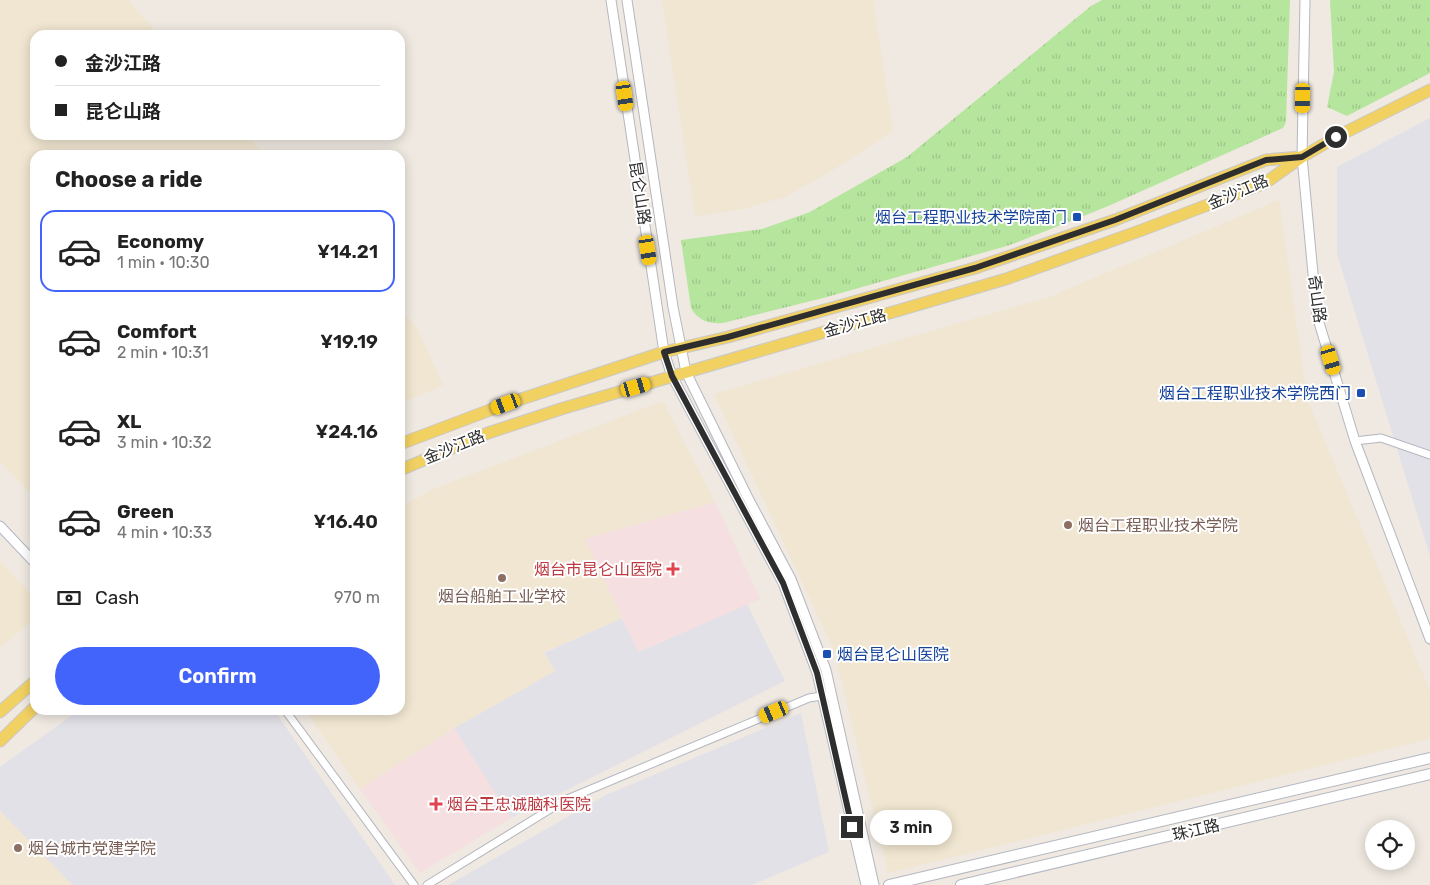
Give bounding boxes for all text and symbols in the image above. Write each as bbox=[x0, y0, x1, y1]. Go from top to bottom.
text: 金沙江路 bbox=[85, 52, 161, 75]
car bbox=[615, 80, 634, 112]
car bbox=[1295, 83, 1310, 113]
text: 昆仑山路 bbox=[85, 100, 161, 123]
route start bbox=[1325, 126, 1347, 148]
street label: 昆仑山路 bbox=[626, 160, 654, 226]
text: Choose a ride bbox=[55, 166, 202, 193]
street label: 金沙江路 bbox=[1205, 171, 1271, 213]
place label: 烟台工程职业技术学院南门 bbox=[875, 208, 1067, 227]
marker: 烟台工程职业技术学院南门 bbox=[1071, 211, 1083, 223]
icon: car bbox=[57, 229, 102, 274]
text: Economy bbox=[117, 230, 204, 253]
car bbox=[638, 234, 657, 266]
text: ¥14.21 bbox=[317, 240, 378, 263]
text: 1 min · 10:30 bbox=[117, 253, 210, 272]
street label: 奇山路 bbox=[1304, 274, 1330, 324]
street label: 金沙江路 bbox=[822, 305, 888, 341]
icon: car bbox=[57, 319, 102, 364]
text: Comfort bbox=[117, 320, 197, 343]
text: ¥19.19 bbox=[320, 330, 378, 353]
text: 2 min · 10:31 bbox=[117, 343, 209, 362]
car bbox=[1319, 343, 1342, 377]
car bbox=[619, 376, 652, 398]
place label: 烟台工程职业技术学院西门 bbox=[1159, 384, 1351, 403]
marker: 烟台工程职业技术学院西门 bbox=[1355, 387, 1367, 399]
car bbox=[489, 392, 522, 416]
icon: car bbox=[57, 409, 102, 454]
text: XL bbox=[117, 410, 141, 433]
text: ¥24.16 bbox=[316, 420, 378, 443]
street label: 金沙江路 bbox=[421, 426, 487, 468]
text: 3 min · 10:32 bbox=[117, 433, 212, 452]
icon: car bbox=[57, 499, 102, 544]
text: Green bbox=[117, 500, 174, 523]
text: ¥16.40 bbox=[314, 510, 378, 533]
place label: 烟台工程职业技术学院 bbox=[1078, 516, 1238, 535]
marker: 烟台工程职业技术学院 bbox=[1062, 519, 1074, 531]
text: 4 min · 10:33 bbox=[117, 523, 212, 542]
place label: 烟台市昆仑山医院 bbox=[534, 560, 662, 579]
marker: 烟台市昆仑山医院 bbox=[666, 562, 680, 576]
marker: 烟台船舶工业学校 bbox=[496, 572, 508, 584]
icon: cash bbox=[55, 584, 83, 612]
text: Cash bbox=[95, 586, 139, 609]
place label: 烟台船舶工业学校 bbox=[438, 587, 566, 606]
text: 970 m bbox=[334, 588, 380, 607]
place label: 烟台昆仑山医院 bbox=[837, 645, 949, 664]
button: Confirm bbox=[55, 647, 380, 705]
marker: 烟台昆仑山医院 bbox=[821, 648, 833, 660]
car bbox=[757, 699, 790, 725]
place label: 烟台王忠诚脑科医院 bbox=[447, 795, 591, 814]
marker: 烟台王忠诚脑科医院 bbox=[429, 797, 443, 811]
callout: 3 min bbox=[870, 810, 952, 844]
street label: 珠江路 bbox=[1170, 815, 1222, 845]
route end bbox=[841, 816, 863, 838]
text: 3 min bbox=[890, 818, 932, 837]
map controls bbox=[1365, 820, 1415, 870]
button: locate bbox=[1365, 820, 1415, 870]
place label: 烟台城市党建学院 bbox=[28, 839, 156, 858]
marker: 烟台城市党建学院 bbox=[12, 842, 24, 854]

